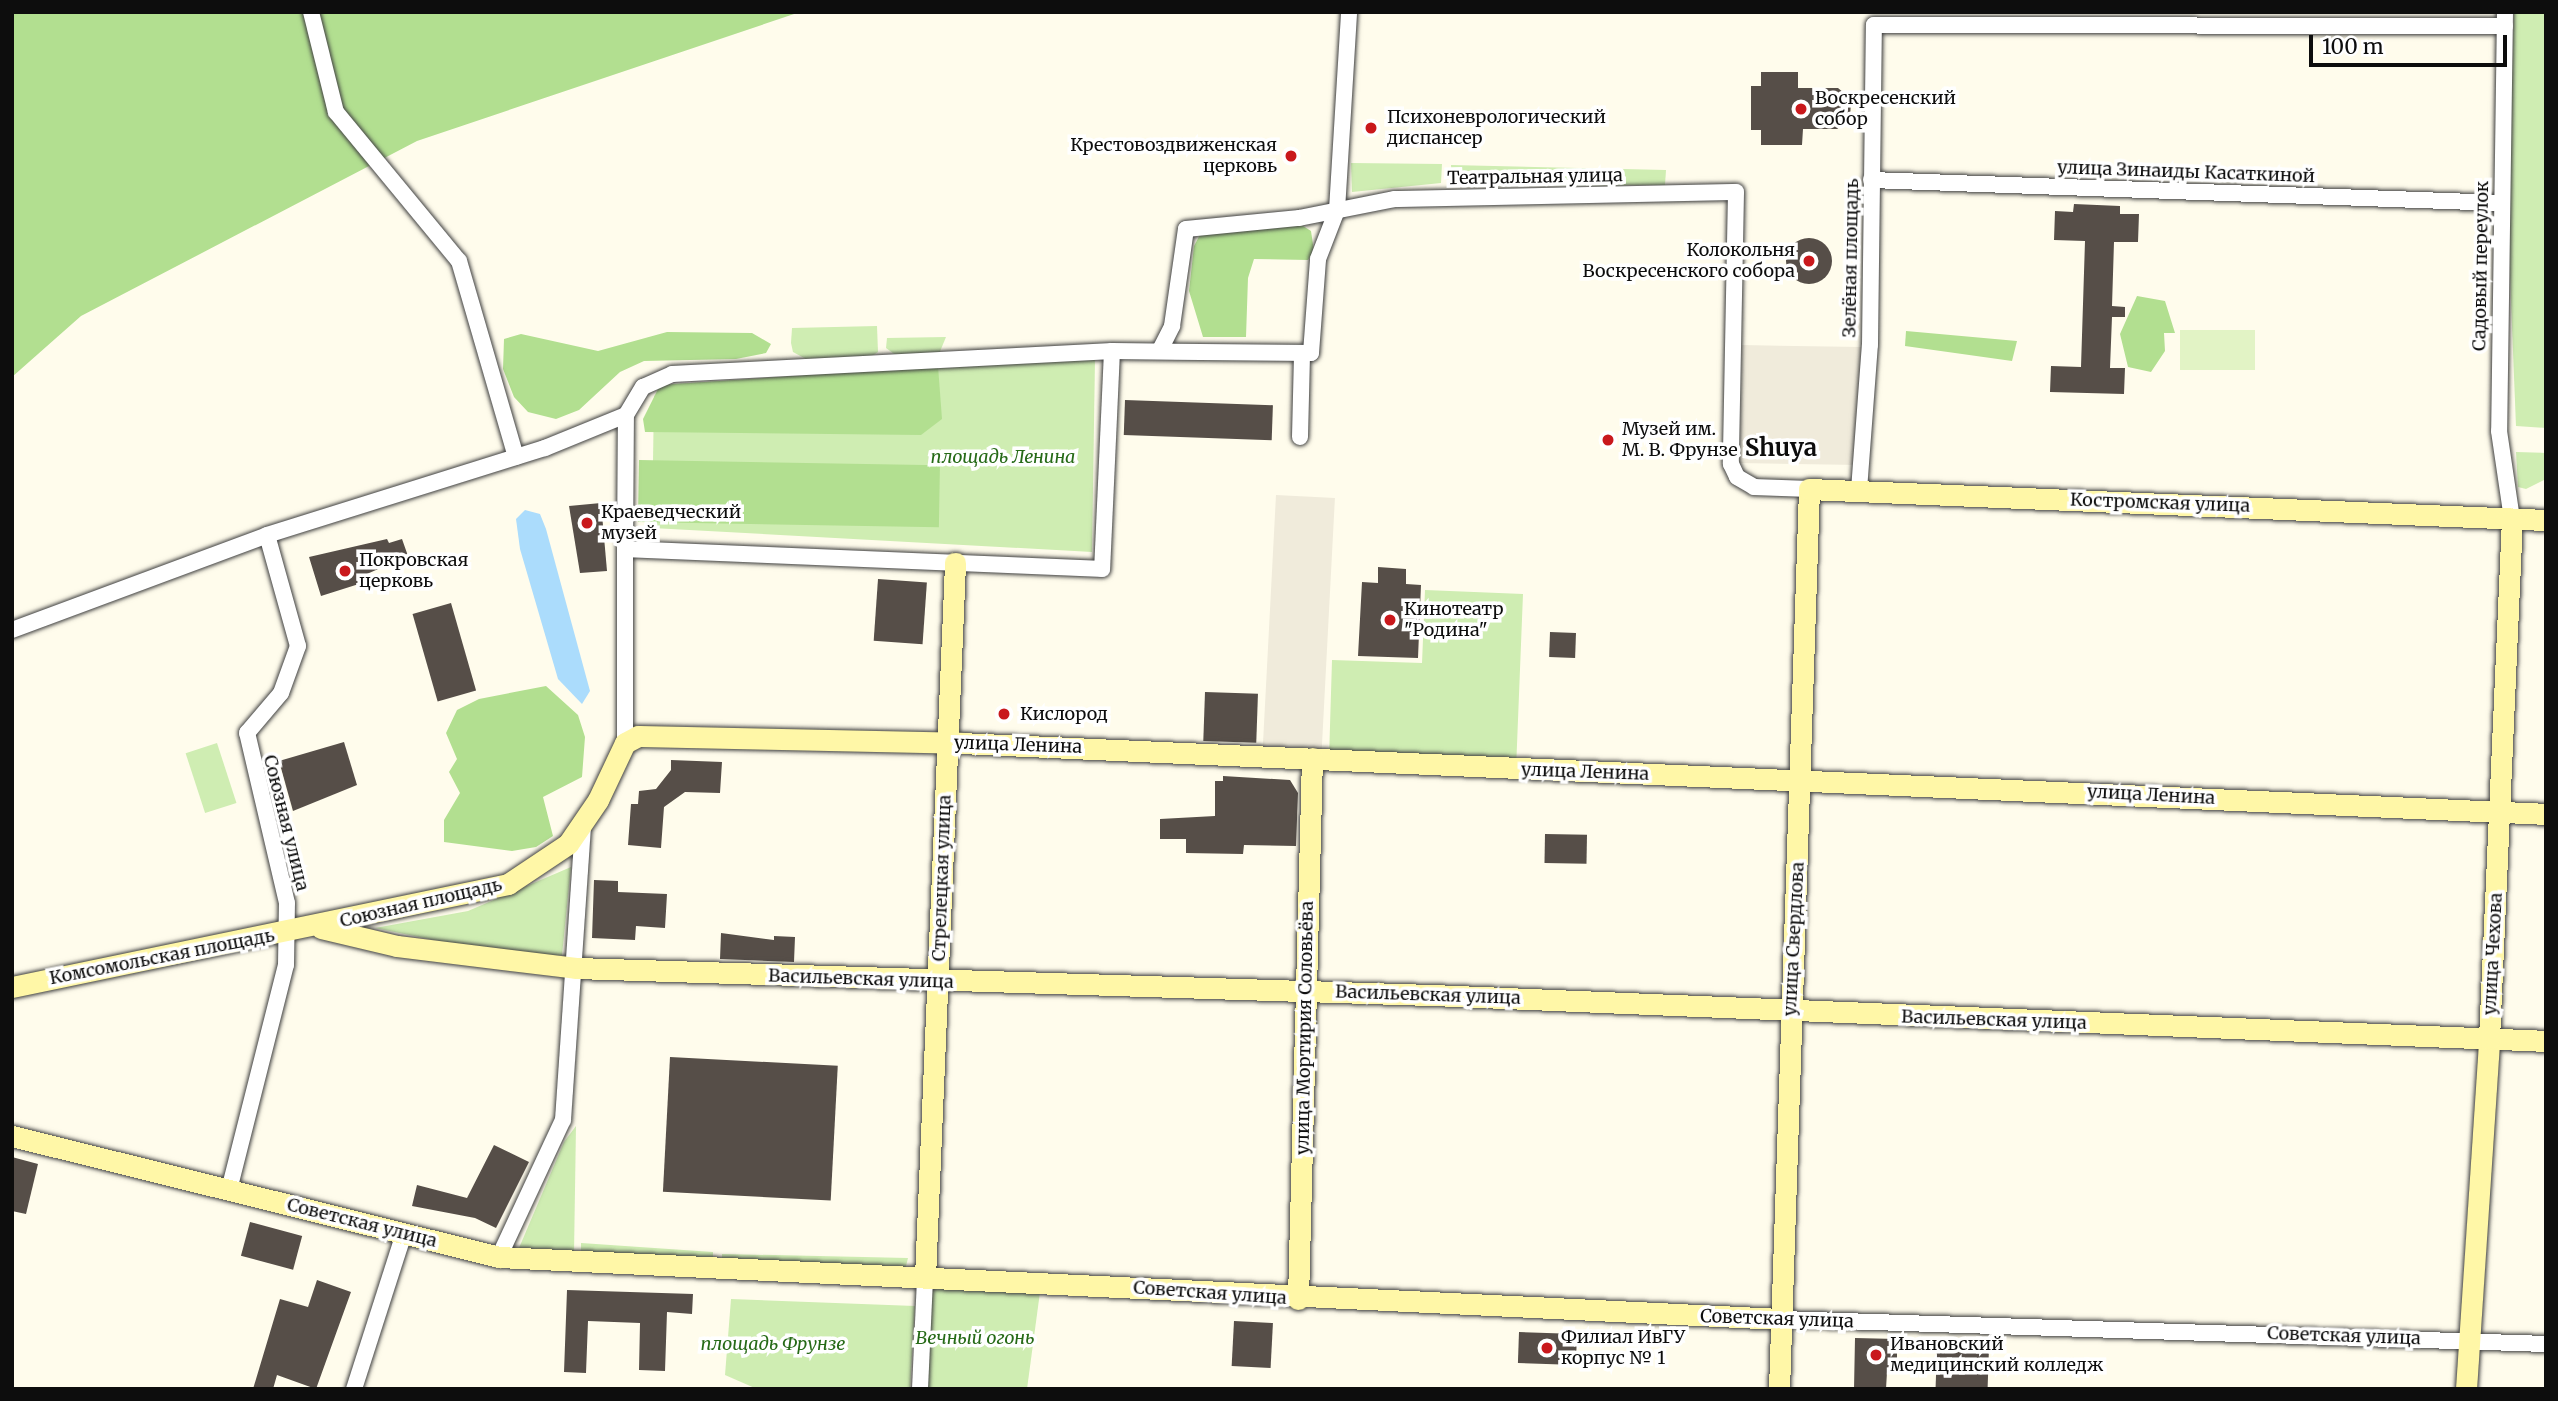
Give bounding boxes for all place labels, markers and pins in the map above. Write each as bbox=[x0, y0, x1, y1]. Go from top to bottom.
place label: Воскресенский собор bbox=[1815, 88, 1956, 130]
marker: Воскресенский собор bbox=[1793, 101, 1809, 117]
place label: Психоневрологический диспансер bbox=[1387, 107, 1606, 150]
marker: Психоневрологический диспансер bbox=[1361, 118, 1381, 138]
place label: Крестовоздвиженская церковь bbox=[1070, 135, 1277, 178]
marker: Крестовоздвиженская церковь bbox=[1283, 148, 1299, 164]
place label: Колокольня Воскресенского собора bbox=[1582, 240, 1795, 282]
marker: Колокольня Воскресенского собора bbox=[1801, 253, 1817, 269]
place label: Музей им. М. В. Фрунзе bbox=[1622, 419, 1738, 462]
marker: Музей им. М. В. Фрунзе bbox=[1600, 432, 1616, 448]
place label: Краеведческий музей bbox=[601, 502, 741, 544]
marker: Краеведческий музей bbox=[579, 515, 595, 531]
place label: Покровская церковь bbox=[359, 550, 468, 592]
marker: Покровская церковь bbox=[337, 563, 353, 579]
place label: Кинотеатр "Родина" bbox=[1404, 599, 1503, 642]
marker: Кинотеатр "Родина" bbox=[1382, 612, 1398, 628]
place label: Кислород bbox=[1020, 703, 1108, 725]
marker: Кислород bbox=[994, 704, 1014, 724]
place label: Филиал ИвГУ корпус № 1 bbox=[1561, 1327, 1685, 1370]
place label: Ивановский медицинский колледж bbox=[1890, 1334, 2103, 1376]
marker: Филиал ИвГУ корпус № 1 bbox=[1539, 1340, 1555, 1356]
marker: Ивановский медицинский колледж bbox=[1868, 1347, 1884, 1363]

